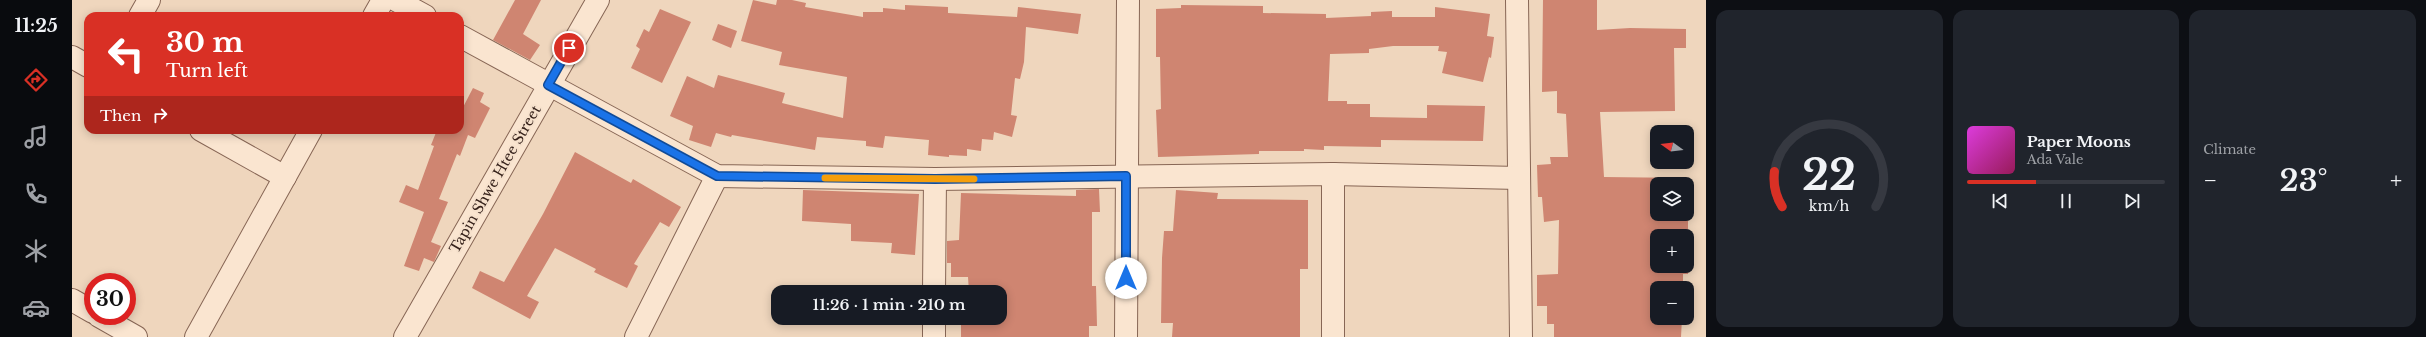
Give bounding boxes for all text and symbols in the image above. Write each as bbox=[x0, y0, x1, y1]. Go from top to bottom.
text: 11:25 bbox=[14, 15, 58, 37]
text: 30 m bbox=[166, 25, 243, 60]
icon: left bbox=[100, 28, 152, 80]
pin bbox=[552, 31, 586, 65]
icon: arrive bbox=[558, 37, 580, 59]
text: Turn left bbox=[166, 60, 248, 82]
icon: directions bbox=[22, 66, 50, 94]
street label: Tapin Shwe Htee Street bbox=[445, 101, 545, 256]
icon: right bbox=[149, 104, 171, 126]
text: Then bbox=[100, 106, 141, 125]
icon: music bbox=[22, 123, 50, 151]
north arrow bbox=[1650, 125, 1694, 169]
map controls bbox=[1650, 125, 1694, 325]
text: Paper Moons bbox=[2027, 132, 2131, 151]
text: Climate bbox=[2203, 141, 2256, 158]
text: 22 bbox=[1802, 149, 1856, 200]
text: Ada Vale bbox=[2027, 151, 2083, 168]
text: 23° bbox=[2279, 162, 2328, 199]
text: − bbox=[2203, 167, 2217, 194]
text: + bbox=[2390, 167, 2402, 194]
button: layers bbox=[1650, 177, 1694, 221]
icon: phone bbox=[22, 180, 50, 208]
icon: previous bbox=[1989, 190, 2011, 212]
icon: pause bbox=[2055, 190, 2077, 212]
icon: next bbox=[2121, 190, 2143, 212]
text: km/h bbox=[1809, 196, 1850, 214]
button: + bbox=[1650, 229, 1694, 273]
icon: climate bbox=[22, 237, 50, 265]
position arrow bbox=[1105, 257, 1147, 299]
speed limit sign: 30 bbox=[84, 273, 136, 325]
button: − bbox=[1650, 281, 1694, 325]
icon: car bbox=[22, 294, 50, 322]
text: 11:26 · 1 min · 210 m bbox=[813, 295, 965, 314]

